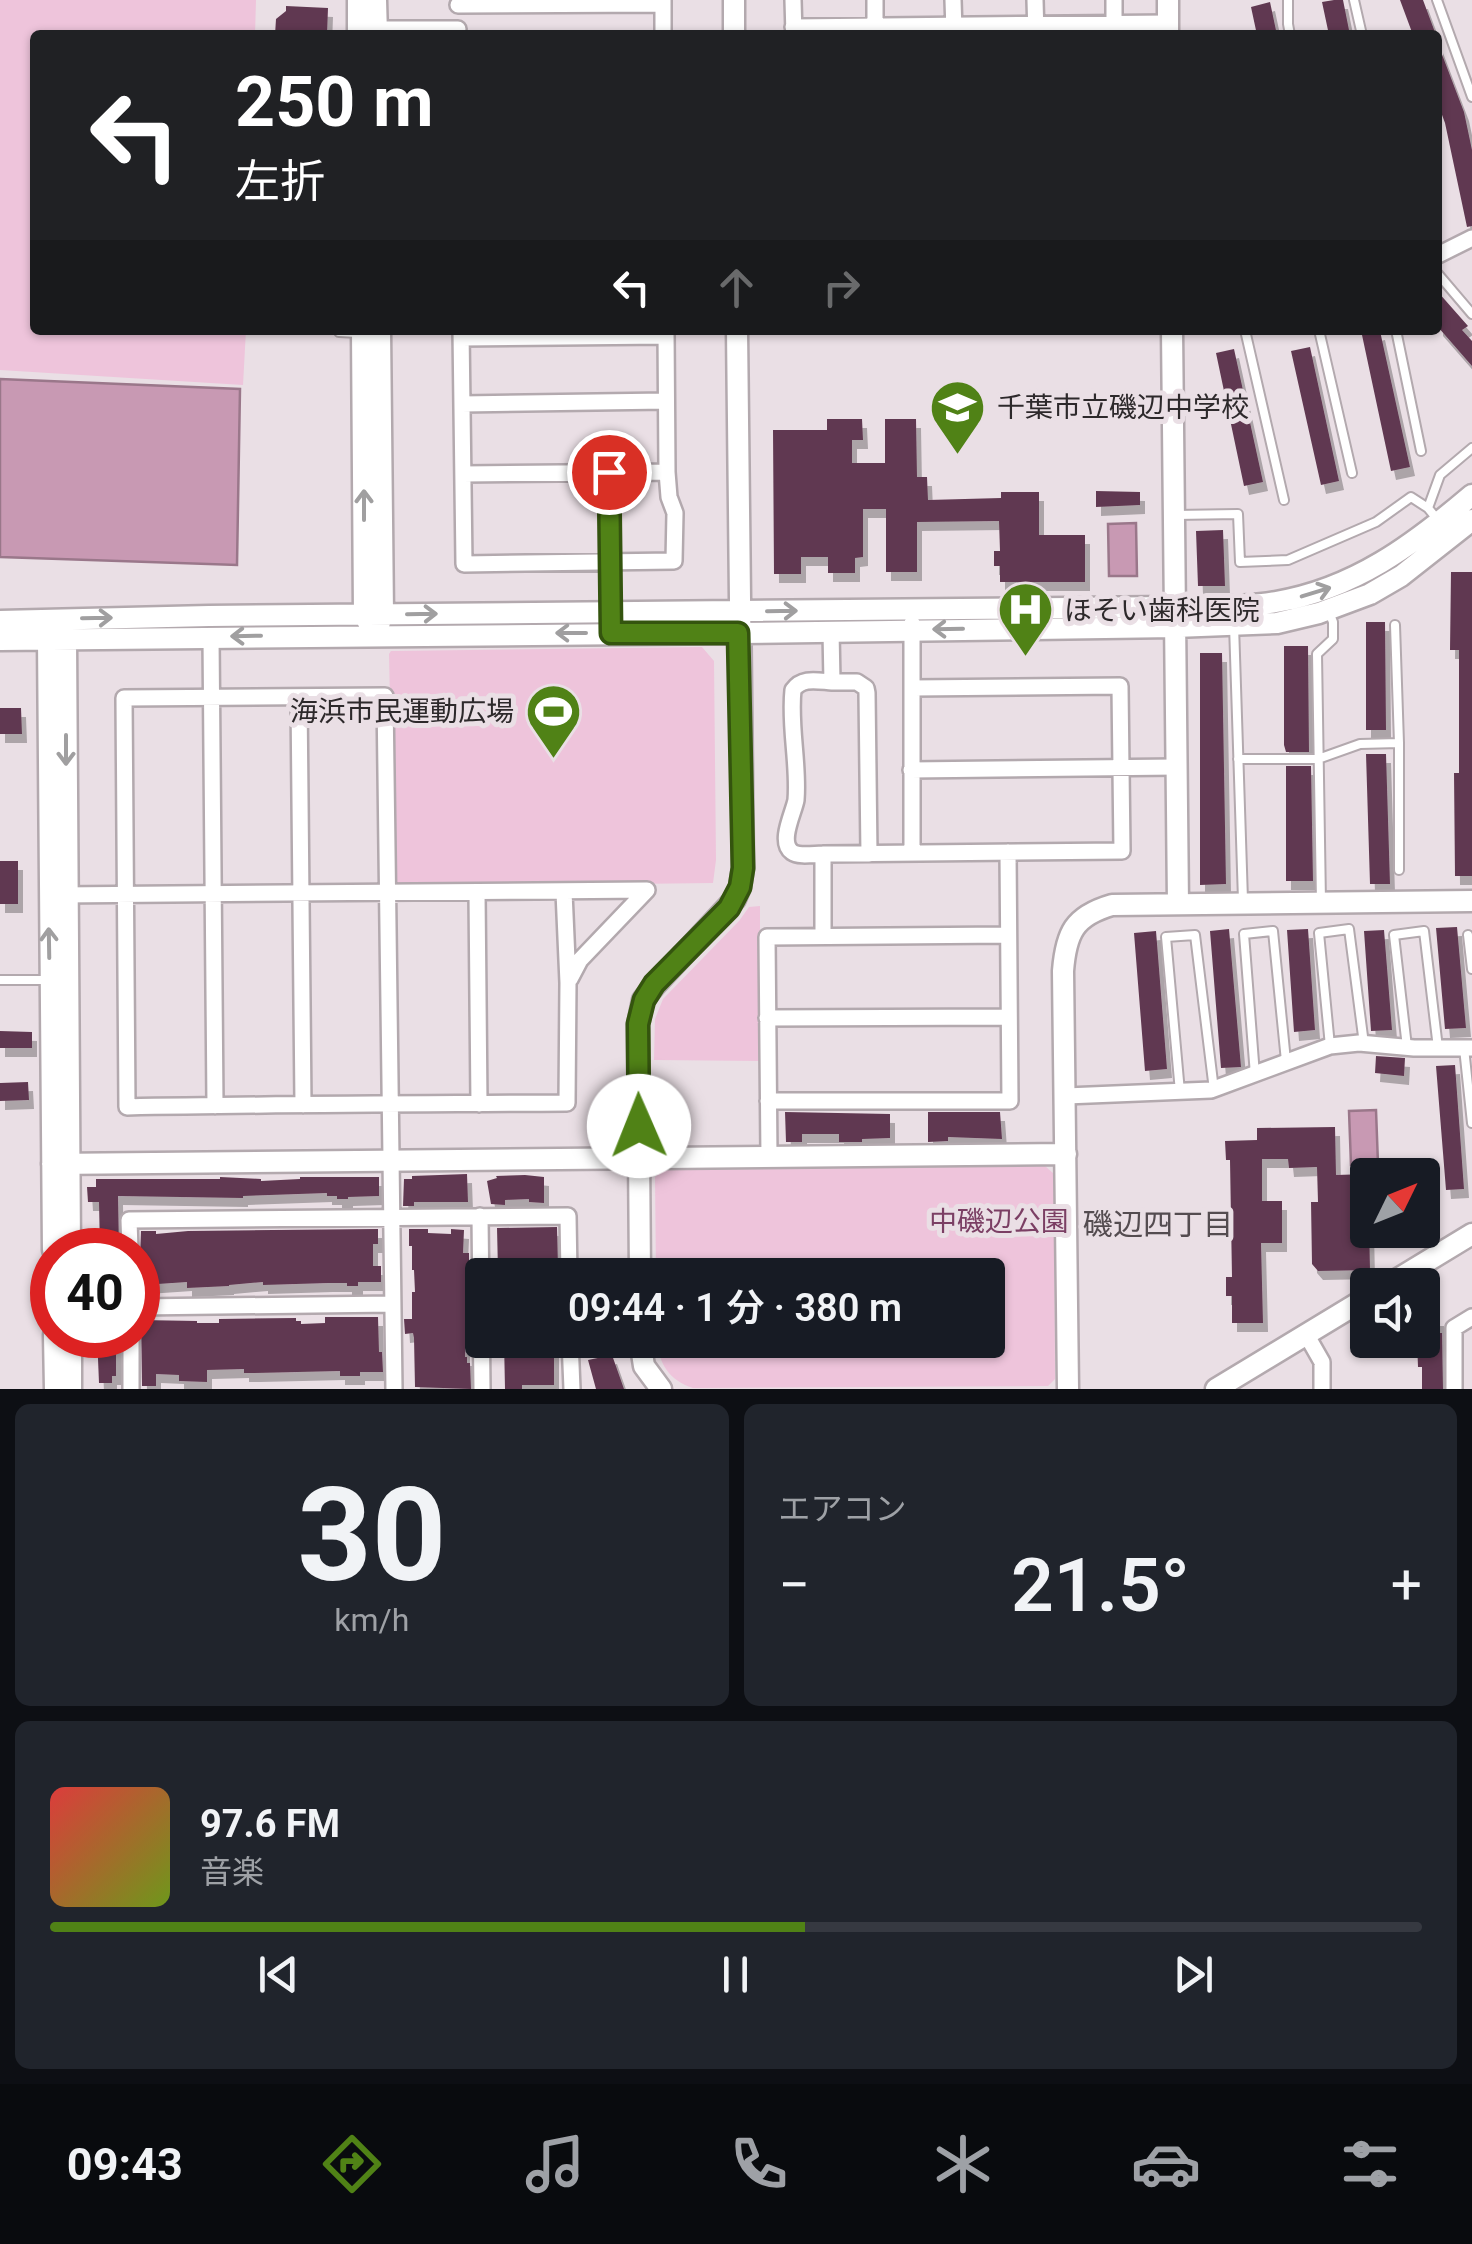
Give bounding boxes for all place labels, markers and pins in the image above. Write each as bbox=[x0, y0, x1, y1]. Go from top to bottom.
school or university icon: 千葉市立磯辺中学校 bbox=[928, 377, 988, 456]
place label: 千葉市立磯辺中学校 bbox=[997, 391, 1249, 424]
pin bbox=[567, 430, 652, 515]
hospital icon: ほそい歯科医院 bbox=[995, 580, 1055, 659]
place label: ほそい歯科医院 bbox=[1064, 594, 1260, 627]
sports icon: 海浜市民運動広場 bbox=[523, 681, 583, 760]
place label: 海浜市民運動広場 bbox=[290, 695, 514, 728]

